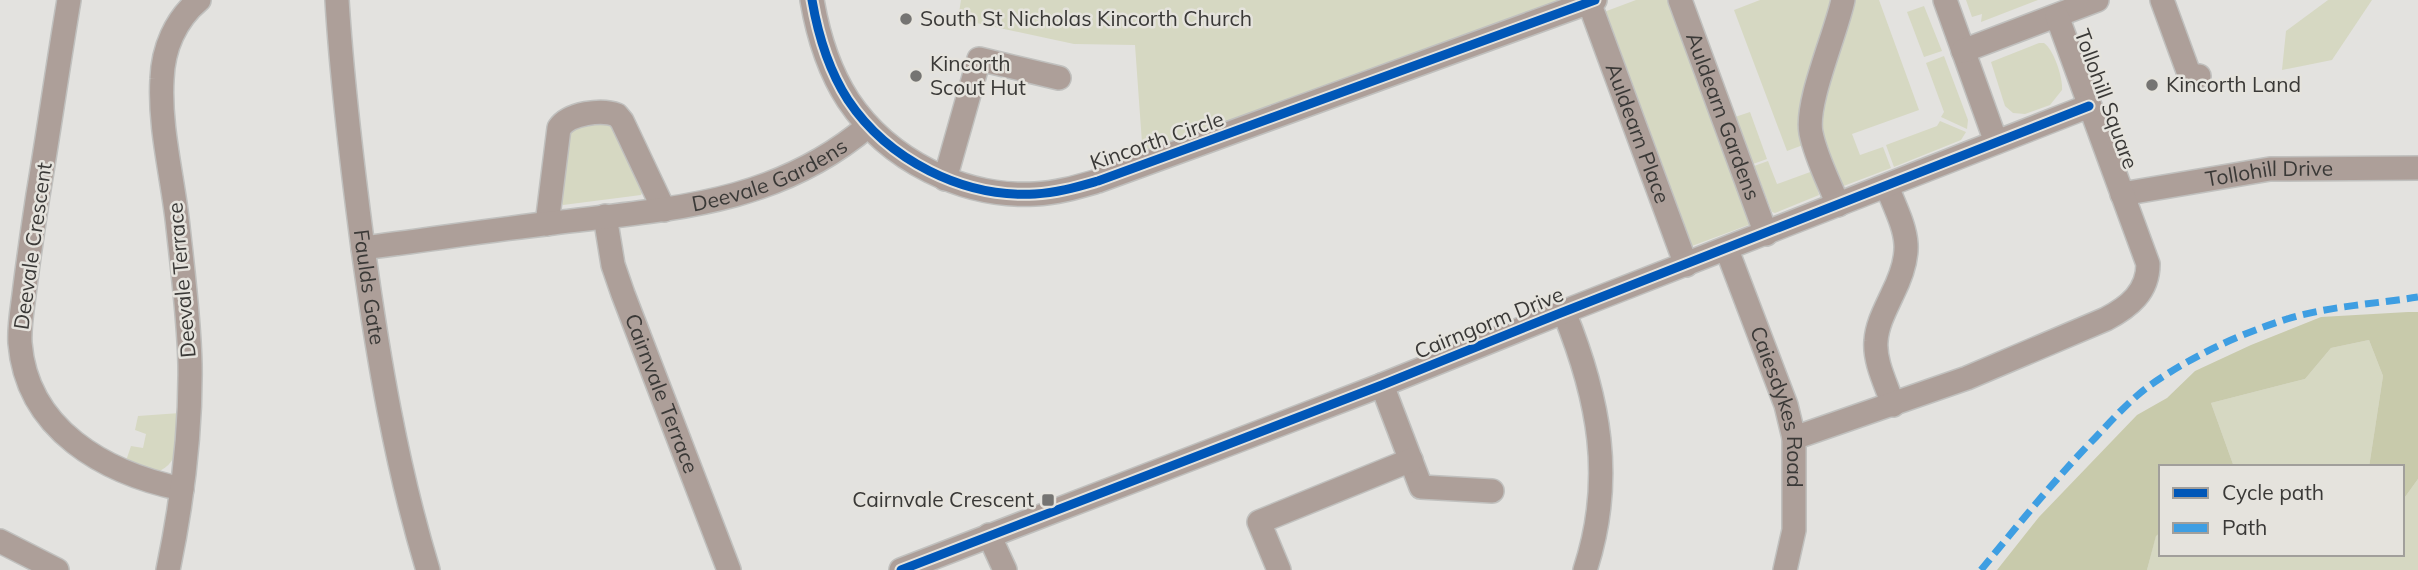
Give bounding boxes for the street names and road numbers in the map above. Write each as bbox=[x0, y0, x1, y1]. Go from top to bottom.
street label: Tollohill Square bbox=[2070, 25, 2144, 172]
street label: Auldearn Gardens bbox=[1681, 29, 1766, 204]
street label: Auldearn Place bbox=[1601, 59, 1676, 207]
street label: Kincorth Circle bbox=[1086, 105, 1227, 175]
street label: Deevale Gardens bbox=[689, 132, 852, 216]
street label: Tollohill Drive bbox=[2203, 155, 2333, 192]
street label: Deevale Crescent bbox=[7, 160, 57, 331]
street label: Deevale Terrace bbox=[161, 201, 201, 359]
street label: Faulds Gate bbox=[349, 228, 391, 347]
street label: Cairngorm Drive bbox=[1410, 280, 1567, 364]
street label: Cairnvale Terrace bbox=[620, 310, 705, 477]
street label: Caiesdykes Road bbox=[1745, 322, 1808, 488]

